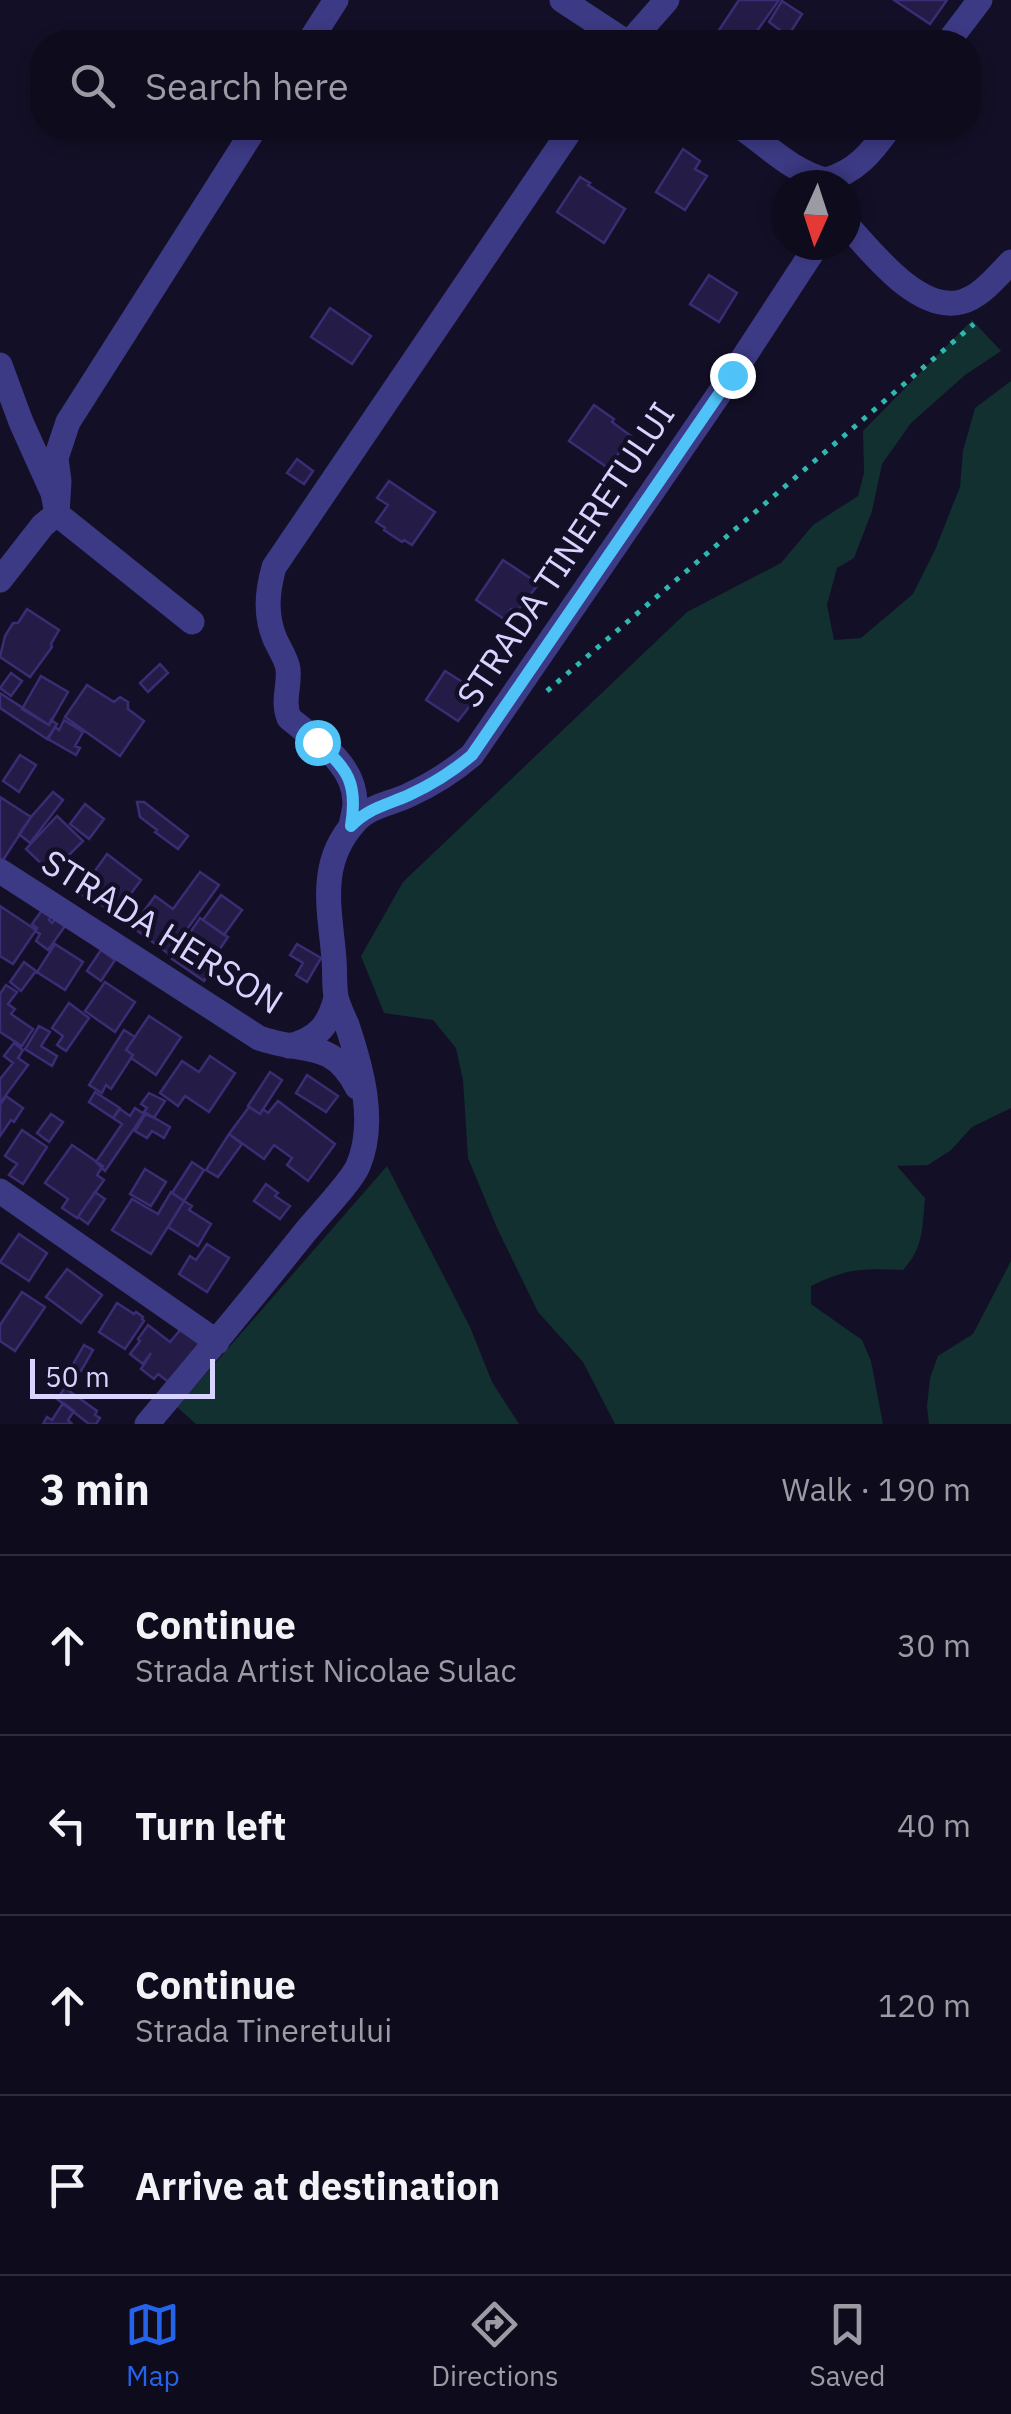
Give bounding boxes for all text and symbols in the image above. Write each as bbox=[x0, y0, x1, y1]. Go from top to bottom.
search box bbox=[30, 30, 981, 140]
icon: search bbox=[65, 58, 120, 113]
text: Search here bbox=[145, 61, 349, 110]
north arrow bbox=[771, 170, 861, 260]
route end bbox=[710, 353, 756, 399]
street label: STRADA TINERETULUI bbox=[446, 393, 684, 716]
route start bbox=[295, 720, 341, 766]
street label: STRADA HERSON bbox=[33, 839, 292, 1024]
scale bar bbox=[30, 1354, 215, 1398]
text: 50 m bbox=[45, 1358, 110, 1395]
text: 3 min bbox=[40, 1462, 150, 1517]
text: Walk · 190 m bbox=[782, 1468, 971, 1510]
text: Continue bbox=[135, 1600, 296, 1649]
icon: ahead bbox=[40, 1618, 95, 1673]
text: 30 m bbox=[897, 1624, 971, 1666]
text: Strada Artist Nicolae Sulac bbox=[135, 1649, 517, 1691]
icon: left bbox=[40, 1798, 95, 1853]
text: Turn left bbox=[135, 1801, 286, 1850]
text: 40 m bbox=[897, 1804, 971, 1846]
text: Continue bbox=[135, 1960, 296, 2009]
icon: ahead bbox=[40, 1978, 95, 2033]
text: 120 m bbox=[878, 1984, 971, 2026]
text: Strada Tineretului bbox=[135, 2009, 392, 2051]
icon: arrive bbox=[40, 2158, 95, 2213]
text: Arrive at destination bbox=[135, 2161, 500, 2210]
tab: Map bbox=[125, 2297, 180, 2394]
tab: Directions bbox=[431, 2297, 559, 2394]
tab: Saved bbox=[809, 2297, 886, 2394]

